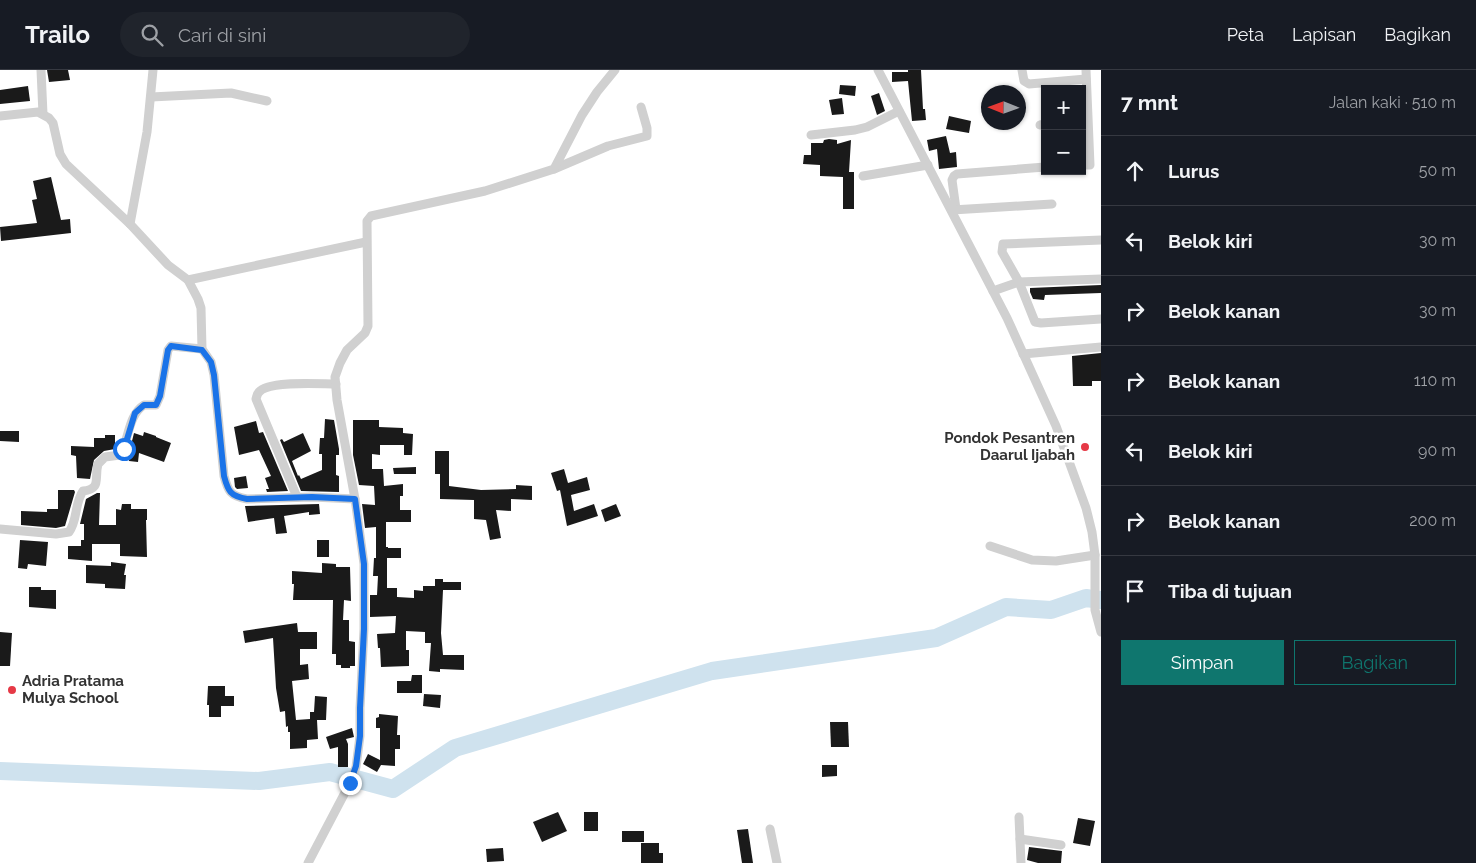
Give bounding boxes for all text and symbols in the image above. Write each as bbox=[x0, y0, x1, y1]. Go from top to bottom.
search box bbox=[120, 12, 470, 57]
text: Trailo bbox=[25, 20, 90, 49]
icon: search bbox=[138, 21, 166, 49]
text: Cari di sini bbox=[178, 24, 266, 46]
text: Peta bbox=[1227, 24, 1264, 45]
text: Lapisan bbox=[1292, 24, 1356, 45]
text: Bagikan bbox=[1384, 24, 1451, 45]
north arrow bbox=[981, 85, 1026, 130]
map controls bbox=[1041, 85, 1086, 175]
button: + bbox=[1041, 85, 1086, 130]
text: 7 mnt bbox=[1121, 90, 1178, 115]
text: Jalan kaki · 510 m bbox=[1329, 93, 1456, 112]
button: − bbox=[1041, 130, 1086, 175]
icon: ahead bbox=[1121, 157, 1149, 185]
text: Lurus bbox=[1168, 160, 1219, 182]
text: 50 m bbox=[1419, 161, 1456, 180]
icon: left bbox=[1121, 227, 1149, 255]
text: Belok kiri bbox=[1168, 230, 1253, 252]
text: 30 m bbox=[1419, 231, 1456, 250]
icon: right bbox=[1121, 297, 1149, 325]
text: Belok kanan bbox=[1168, 300, 1280, 322]
text: 30 m bbox=[1419, 301, 1456, 320]
icon: right bbox=[1121, 367, 1149, 395]
text: Belok kanan bbox=[1168, 370, 1280, 392]
text: 110 m bbox=[1414, 371, 1456, 390]
place label: Pondok Pesantren Daarul Ijabah bbox=[944, 429, 1075, 464]
icon: left bbox=[1121, 437, 1149, 465]
route start bbox=[113, 438, 136, 461]
text: Belok kiri bbox=[1168, 440, 1253, 462]
marker: Pondok Pesantren Daarul Ijabah bbox=[1079, 441, 1091, 453]
text: 90 m bbox=[1418, 441, 1456, 460]
icon: right bbox=[1121, 507, 1149, 535]
text: Belok kanan bbox=[1168, 510, 1280, 532]
text: 200 m bbox=[1409, 511, 1456, 530]
icon: arrive bbox=[1121, 577, 1149, 605]
text: Tiba di tujuan bbox=[1168, 580, 1292, 602]
button: Simpan bbox=[1121, 640, 1284, 685]
button: Bagikan bbox=[1294, 640, 1456, 685]
place label: Adria Pratama Mulya School bbox=[22, 672, 124, 707]
marker: Adria Pratama Mulya School bbox=[6, 684, 18, 696]
route end bbox=[339, 772, 362, 795]

